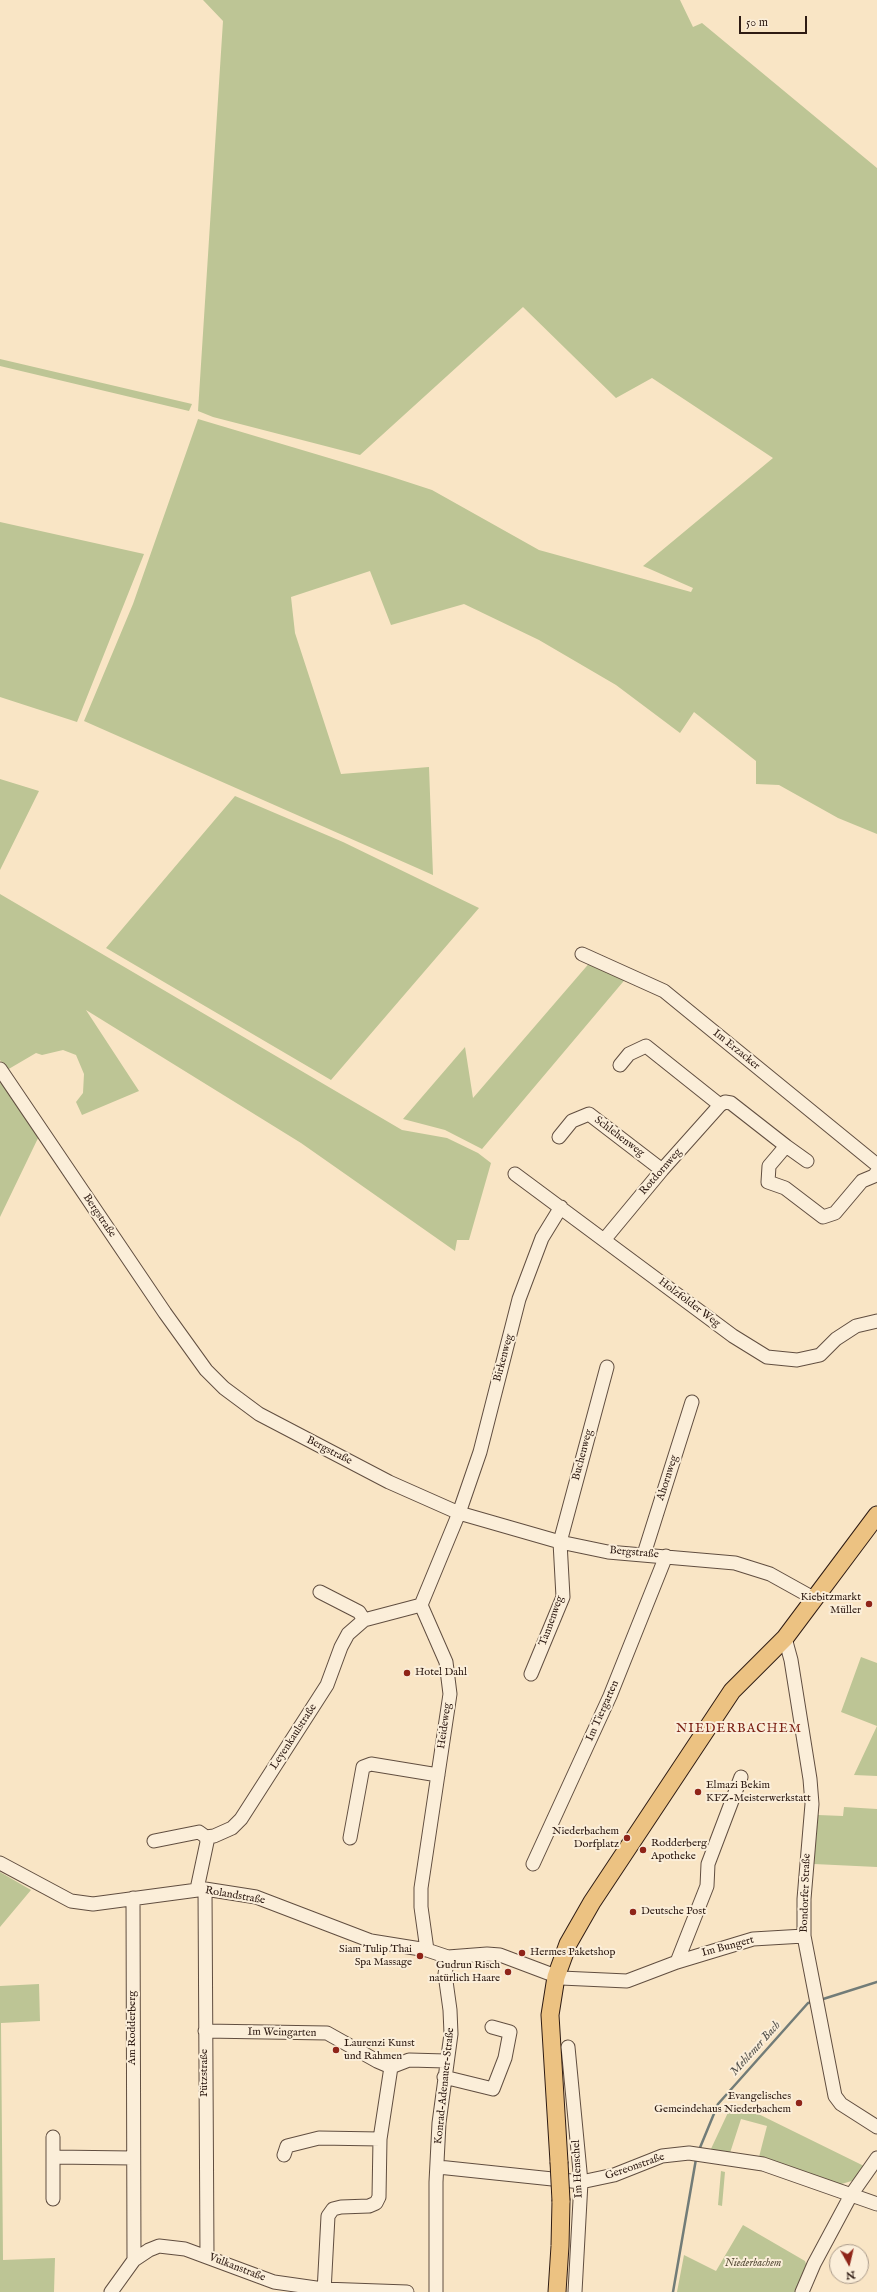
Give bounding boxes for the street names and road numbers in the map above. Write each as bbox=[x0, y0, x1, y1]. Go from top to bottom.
street label: Im Erzacker bbox=[710, 1027, 762, 1073]
street label: Schlehenweg bbox=[591, 1114, 647, 1160]
street label: Rotdornweg bbox=[637, 1146, 685, 1198]
street label: Bergstraße bbox=[80, 1192, 118, 1240]
street label: Holzfolder Weg bbox=[655, 1275, 723, 1331]
street label: Birkenweg bbox=[491, 1333, 517, 1383]
street label: Buchenweg bbox=[570, 1428, 596, 1482]
street label: Bergstraße bbox=[304, 1434, 354, 1468]
street label: Ahornweg bbox=[654, 1454, 682, 1502]
street label: Bergstraße bbox=[609, 1544, 659, 1562]
street label: Tannenweg bbox=[537, 1594, 567, 1648]
street label: Im Tiergarten bbox=[584, 1679, 622, 1743]
street label: Leyenkaulstraße bbox=[268, 1702, 320, 1772]
street label: Heideweg bbox=[435, 1702, 455, 1750]
street label: Bondorfer Straße bbox=[798, 1853, 814, 1933]
street label: Rolandstraße bbox=[204, 1884, 266, 1908]
street label: Im Bungert bbox=[701, 1934, 755, 1960]
street label: Am Rodderberg bbox=[126, 1991, 140, 2065]
street label: Im Weingarten bbox=[247, 2026, 317, 2040]
street label: Konrad-Adenauer-Straße bbox=[432, 2027, 458, 2145]
street label: Pützstraße bbox=[198, 2049, 212, 2097]
street label: Im Henschel bbox=[570, 2140, 586, 2198]
street label: Gereonstraße bbox=[604, 2151, 666, 2183]
street label: Vulkanstraße bbox=[207, 2251, 267, 2285]

